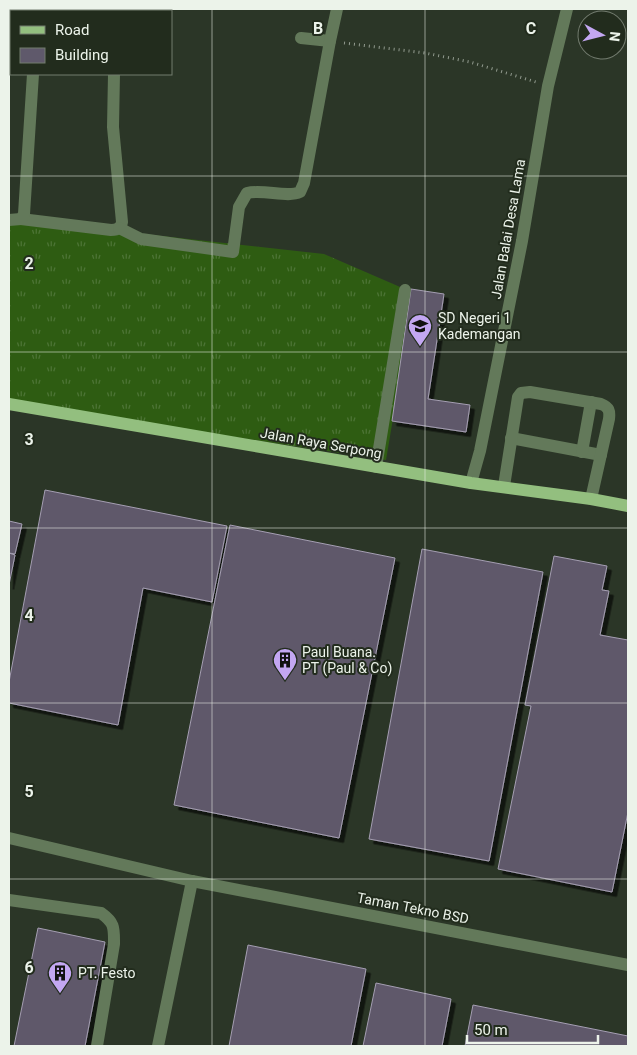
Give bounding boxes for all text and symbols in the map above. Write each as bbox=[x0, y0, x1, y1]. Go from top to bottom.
legend bbox=[10, 10, 172, 75]
north arrow bbox=[577, 10, 627, 60]
text: B bbox=[313, 19, 323, 38]
text: C bbox=[526, 19, 536, 38]
text: Road bbox=[55, 21, 89, 39]
text: N bbox=[606, 31, 623, 42]
text: Building bbox=[55, 46, 109, 64]
street label: Jalan Balai Desa Lama bbox=[488, 158, 528, 300]
text: 2 bbox=[24, 254, 34, 273]
place label: SD Negeri 1 Kademangan bbox=[438, 310, 521, 342]
school or university icon: SD Negeri 1 Kademangan bbox=[407, 313, 433, 347]
street label: Jalan Raya Serpong bbox=[259, 424, 383, 462]
text: 3 bbox=[24, 430, 34, 449]
text: 4 bbox=[24, 606, 34, 625]
place label: Paul Buana. PT (Paul & Co) bbox=[302, 644, 392, 677]
building icon: Paul Buana. PT (Paul & Co) bbox=[272, 647, 298, 681]
text: 5 bbox=[24, 782, 34, 801]
street label: Taman Tekno BSD bbox=[356, 889, 470, 927]
text: 6 bbox=[24, 958, 34, 977]
building icon: PT. Festo bbox=[47, 960, 73, 994]
place label: PT. Festo bbox=[78, 965, 136, 981]
scale bar bbox=[467, 1012, 598, 1044]
text: 50 m bbox=[474, 1021, 508, 1039]

